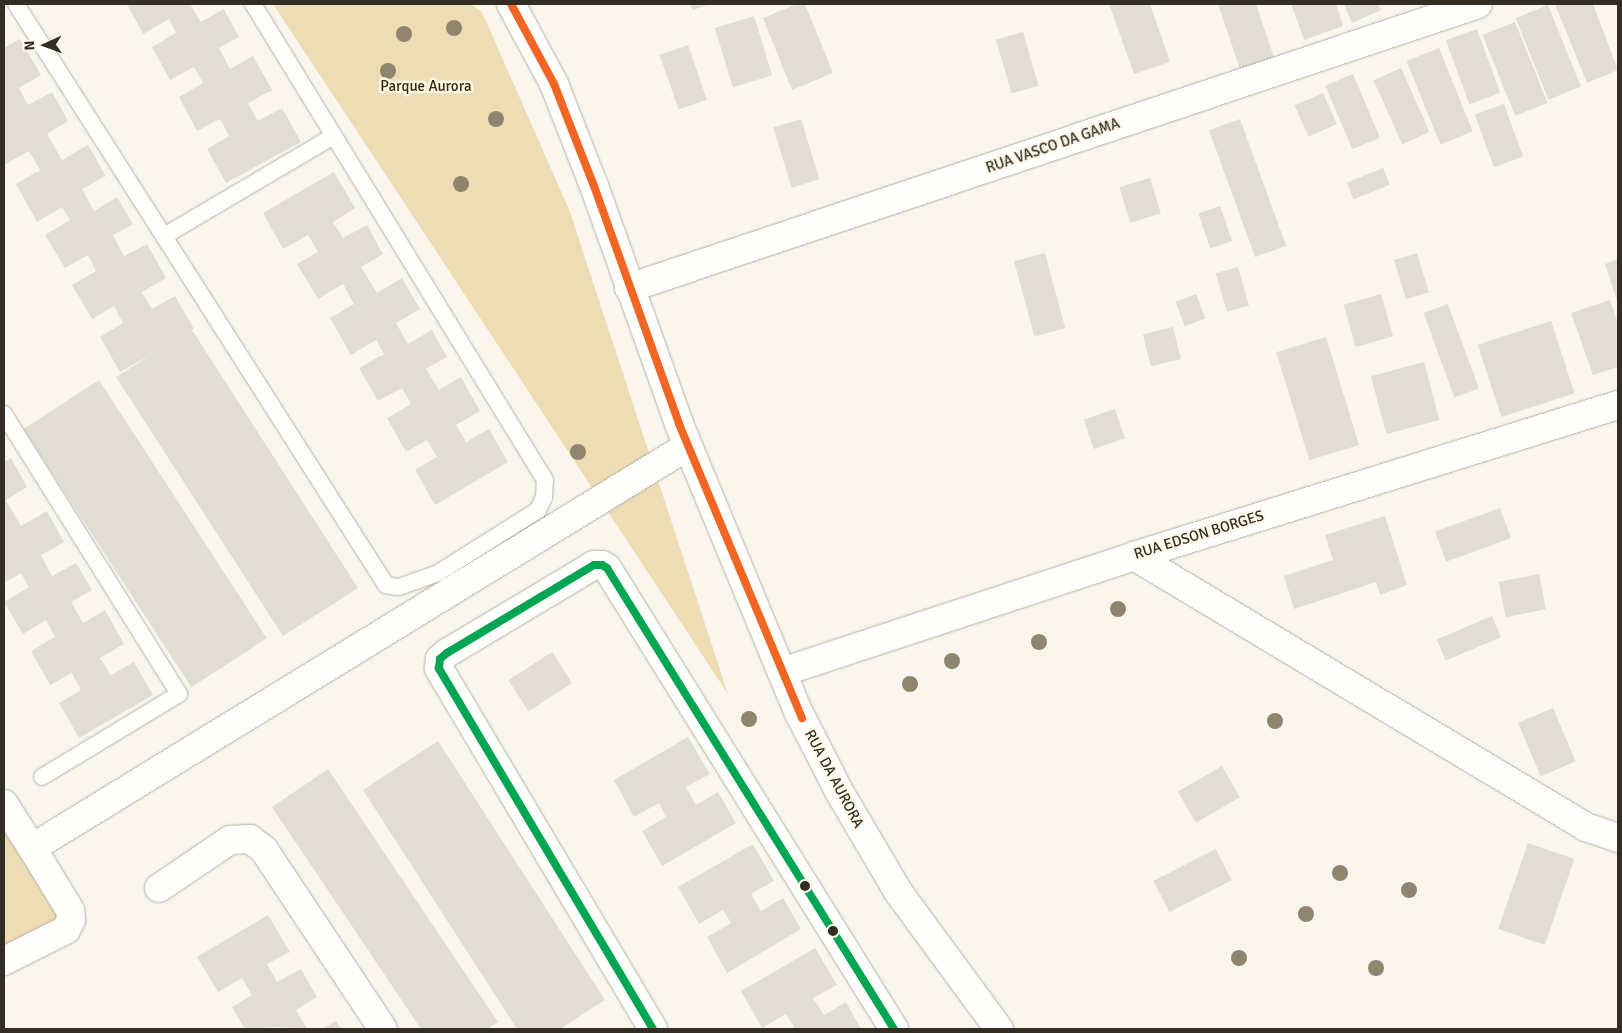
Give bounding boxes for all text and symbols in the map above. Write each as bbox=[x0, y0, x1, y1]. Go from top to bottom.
north arrow bbox=[20, 20, 70, 70]
text: N bbox=[21, 40, 38, 51]
park label: Parque Aurora bbox=[380, 78, 472, 96]
street label: RUA VASCO DA GAMA bbox=[984, 115, 1122, 177]
street label: RUA EDSON BORGES bbox=[1132, 507, 1266, 563]
street label: RUA DA AURORA bbox=[801, 727, 867, 831]
unlabelled marker bbox=[800, 881, 810, 891]
unlabelled marker bbox=[828, 926, 838, 936]

